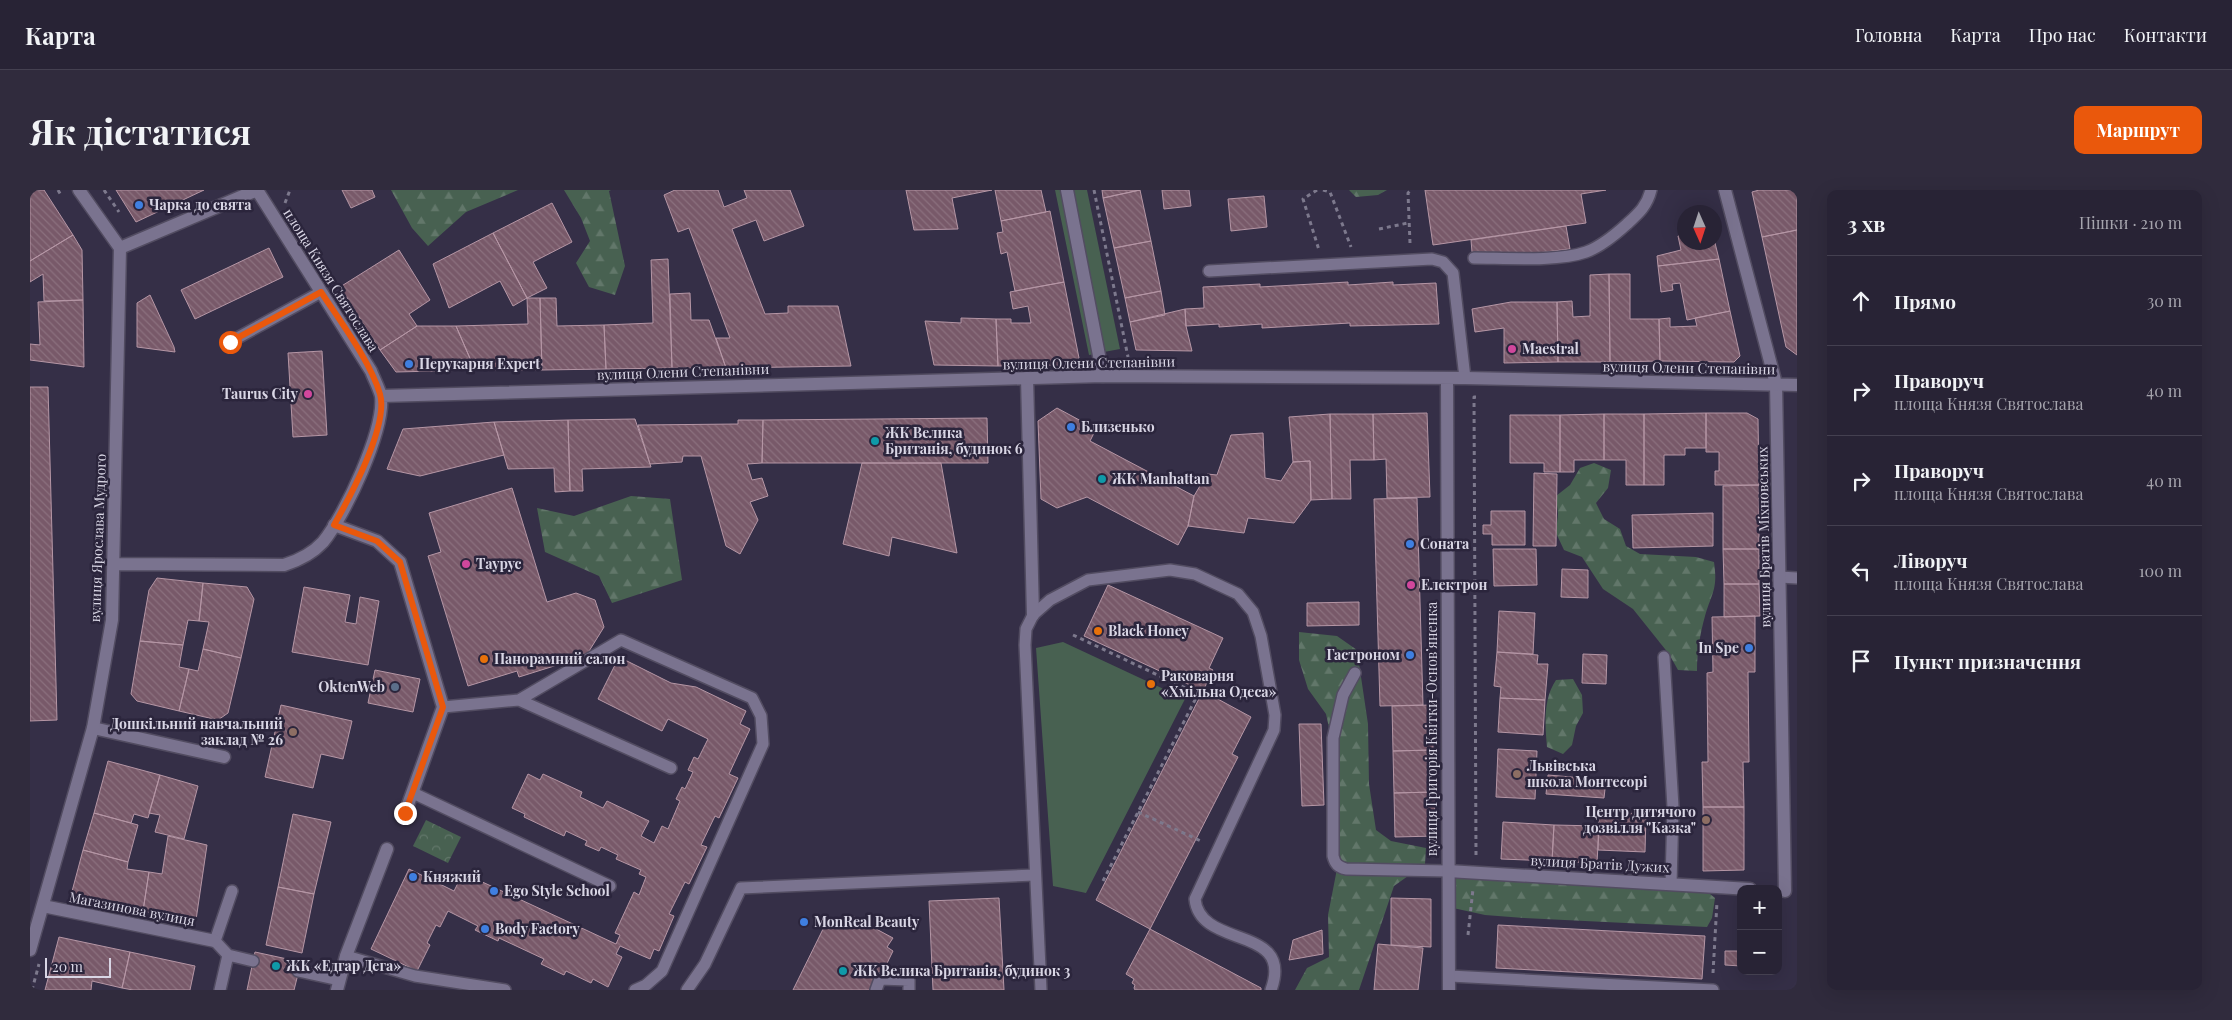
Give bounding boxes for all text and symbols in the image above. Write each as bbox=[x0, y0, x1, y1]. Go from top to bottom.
text: Карта bbox=[25, 19, 96, 51]
text: Головна bbox=[1855, 23, 1922, 47]
text: Карта bbox=[1950, 23, 2001, 47]
text: Про нас bbox=[2029, 23, 2096, 47]
text: Контакти bbox=[2124, 23, 2207, 47]
button: Маршрут bbox=[2074, 106, 2202, 154]
text: Як дістатися bbox=[30, 107, 251, 154]
place label: Чарка до свята bbox=[149, 195, 252, 214]
marker: Чарка до свята bbox=[133, 199, 145, 211]
street label: площа Князя Святослава bbox=[279, 204, 383, 355]
north arrow bbox=[1677, 205, 1722, 250]
text: 3 хв bbox=[1847, 209, 1885, 237]
text: Пішки · 210 m bbox=[2079, 212, 2182, 233]
icon: ahead bbox=[1847, 287, 1875, 315]
text: Прямо bbox=[1894, 288, 1956, 314]
text: 30 m bbox=[2147, 290, 2182, 311]
route start bbox=[219, 331, 242, 354]
place label: Maestral bbox=[1522, 339, 1579, 358]
marker: Maestral bbox=[1506, 343, 1518, 355]
street label: вулиця Олени Степанівни bbox=[1003, 351, 1176, 374]
place label: Перукарня Expert bbox=[419, 354, 540, 373]
street label: вулиця Олени Степанівни bbox=[1603, 356, 1776, 379]
marker: Перукарня Expert bbox=[403, 358, 415, 370]
street label: вулиця Олени Степанівни bbox=[596, 359, 770, 384]
text: Праворуч bbox=[1894, 367, 1984, 393]
icon: right bbox=[1847, 377, 1875, 405]
text: 40 m bbox=[2146, 380, 2182, 401]
place label: Taurus City bbox=[222, 384, 299, 403]
marker: Taurus City bbox=[302, 388, 314, 400]
text: площа Князя Святослава bbox=[1894, 393, 2083, 414]
place label: Близенько bbox=[1081, 417, 1155, 436]
marker: Близенько bbox=[1065, 421, 1077, 433]
place label: ЖК Велика Британія, будинок 6 bbox=[884, 423, 1023, 458]
marker: ЖК Велика Британія, будинок 6 bbox=[869, 435, 881, 447]
street label: вулиця Братів Міхновських bbox=[1752, 445, 1775, 628]
street label: вулиця Ярослава Мудрого bbox=[85, 453, 110, 623]
text: Праворуч bbox=[1894, 457, 1984, 483]
icon: right bbox=[1847, 467, 1875, 495]
place label: ЖК Manhattan bbox=[1111, 469, 1210, 488]
text: 40 m bbox=[2146, 470, 2182, 491]
marker: ЖК Manhattan bbox=[1096, 473, 1108, 485]
text: площа Князя Святослава bbox=[1894, 483, 2083, 504]
place label: Соната bbox=[1420, 534, 1470, 553]
marker: Соната bbox=[1404, 538, 1416, 550]
text: Ліворуч bbox=[1894, 547, 1968, 573]
place label: Таурус bbox=[476, 554, 522, 573]
icon: left bbox=[1847, 557, 1875, 585]
marker: Таурус bbox=[460, 558, 472, 570]
text: 100 m bbox=[2139, 560, 2182, 581]
text: площа Князя Святослава bbox=[1894, 573, 2083, 594]
place label: Електрон bbox=[1421, 575, 1488, 594]
marker: Електрон bbox=[1405, 579, 1417, 591]
street label: вулиця Григорія Квітки-Основʼяненка bbox=[1422, 602, 1441, 856]
place label: Black Honey bbox=[1108, 621, 1190, 640]
marker: Black Honey bbox=[1092, 625, 1104, 637]
place label: In Spe bbox=[1698, 638, 1739, 657]
marker: In Spe bbox=[1743, 642, 1755, 654]
place label: Гастроном bbox=[1326, 645, 1401, 664]
icon: arrive bbox=[1847, 647, 1875, 675]
text: Пункт призначення bbox=[1894, 648, 2081, 674]
place label: Панорамний салон bbox=[494, 649, 625, 668]
marker: Гастроном bbox=[1404, 649, 1416, 661]
marker: Панорамний салон bbox=[478, 653, 490, 665]
place label: Раковарня «Хмільна Одеса» bbox=[1161, 666, 1277, 701]
place label: OktenWeb bbox=[318, 677, 385, 696]
marker: Раковарня «Хмільна Одеса» bbox=[1145, 678, 1157, 690]
marker: OktenWeb bbox=[389, 681, 401, 693]
place label: Дошкільний навчальний заклад № 26 bbox=[110, 714, 283, 749]
marker: Дошкільний навчальний заклад № 26 bbox=[287, 726, 299, 738]
place label: Львівська школа Монтесорі bbox=[1526, 756, 1648, 791]
marker: Львівська школа Монтесорі bbox=[1511, 768, 1523, 780]
route end bbox=[394, 802, 417, 825]
place label: Центр дитячого дозвілля "Казка" bbox=[1583, 802, 1696, 837]
marker: Центр дитячого дозвілля "Казка" bbox=[1700, 814, 1712, 826]
street label: вулиця Братів Дужих bbox=[1530, 850, 1671, 877]
place label: Княжий bbox=[423, 867, 481, 886]
marker: Княжий bbox=[407, 871, 419, 883]
place label: Ego Style School bbox=[504, 881, 610, 900]
marker: Ego Style School bbox=[488, 885, 500, 897]
map controls bbox=[1737, 885, 1782, 975]
button: + bbox=[1737, 885, 1782, 930]
street label: Магазинова вулиця bbox=[67, 887, 197, 930]
place label: MonReal Beauty bbox=[814, 912, 920, 931]
marker: MonReal Beauty bbox=[798, 916, 810, 928]
place label: Body Factory bbox=[495, 919, 580, 938]
marker: Body Factory bbox=[479, 923, 491, 935]
button: − bbox=[1737, 930, 1782, 975]
scale bar bbox=[45, 955, 111, 978]
place label: ЖК «Едгар Дега» bbox=[285, 956, 401, 975]
text: 20 m bbox=[52, 957, 83, 976]
marker: ЖК «Едгар Дега» bbox=[270, 960, 282, 972]
place label: ЖК Велика Британія, будинок 3 bbox=[852, 961, 1071, 980]
marker: ЖК Велика Британія, будинок 3 bbox=[837, 965, 849, 977]

